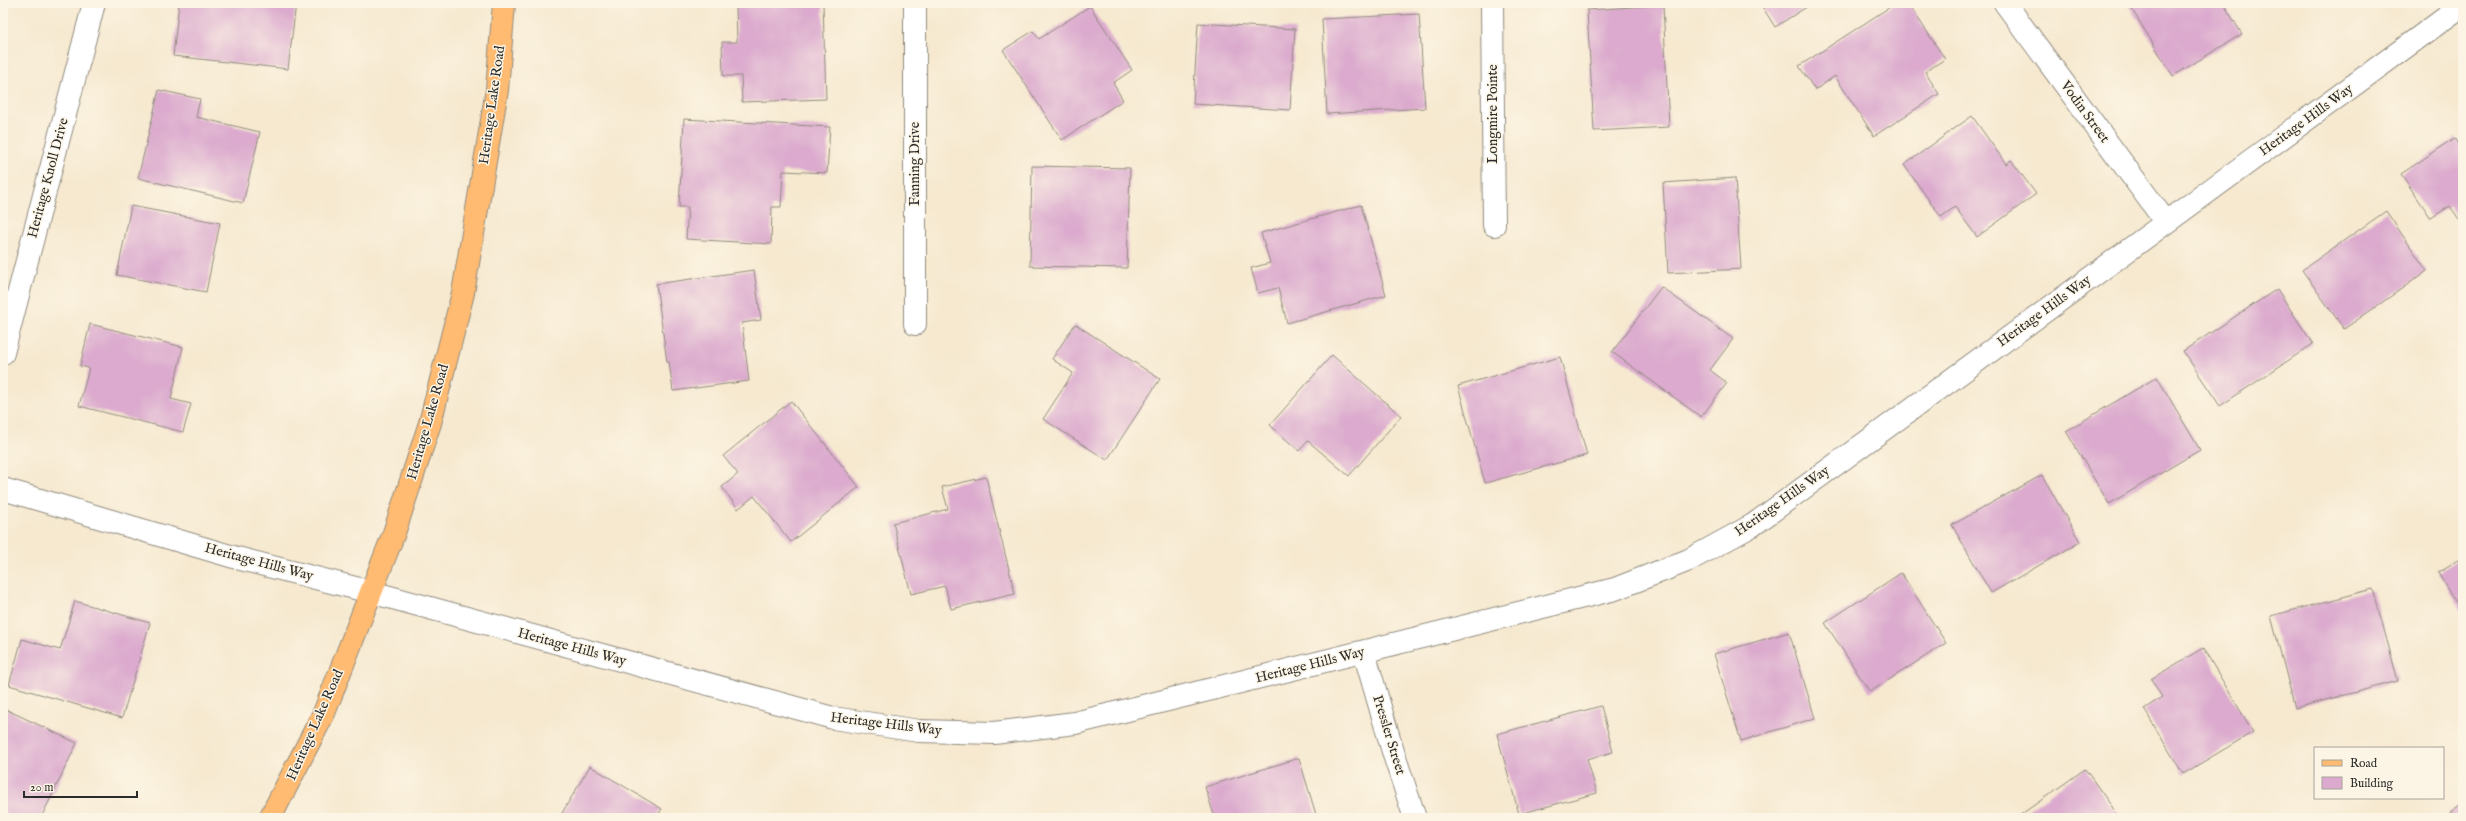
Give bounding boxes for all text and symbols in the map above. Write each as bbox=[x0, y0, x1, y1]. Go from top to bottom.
street label: Heritage Lake Road bbox=[475, 44, 509, 165]
street label: Longmire Pointe bbox=[1484, 64, 1502, 164]
street label: Vodin Street bbox=[2056, 77, 2114, 147]
street label: Heritage Hills Way bbox=[2256, 80, 2357, 160]
street label: Heritage Knoll Drive bbox=[23, 116, 73, 240]
street label: Fanning Drive bbox=[906, 121, 924, 206]
street label: Heritage Hills Way bbox=[1994, 271, 2095, 351]
street label: Heritage Lake Road bbox=[403, 362, 453, 482]
street label: Heritage Hills Way bbox=[1731, 462, 1833, 540]
street label: Heritage Hills Way bbox=[203, 539, 315, 585]
street label: Heritage Hills Way bbox=[516, 624, 628, 670]
street label: Heritage Hills Way bbox=[1254, 643, 1366, 687]
street label: Heritage Lake Road bbox=[282, 666, 348, 783]
street label: Pressler Street bbox=[1368, 693, 1410, 777]
street label: Heritage Hills Way bbox=[829, 708, 943, 740]
legend bbox=[2314, 747, 2444, 799]
text: Road bbox=[2350, 756, 2378, 771]
scale bar bbox=[24, 773, 137, 799]
text: Building bbox=[2350, 776, 2394, 791]
text: 20 m bbox=[30, 780, 53, 795]

